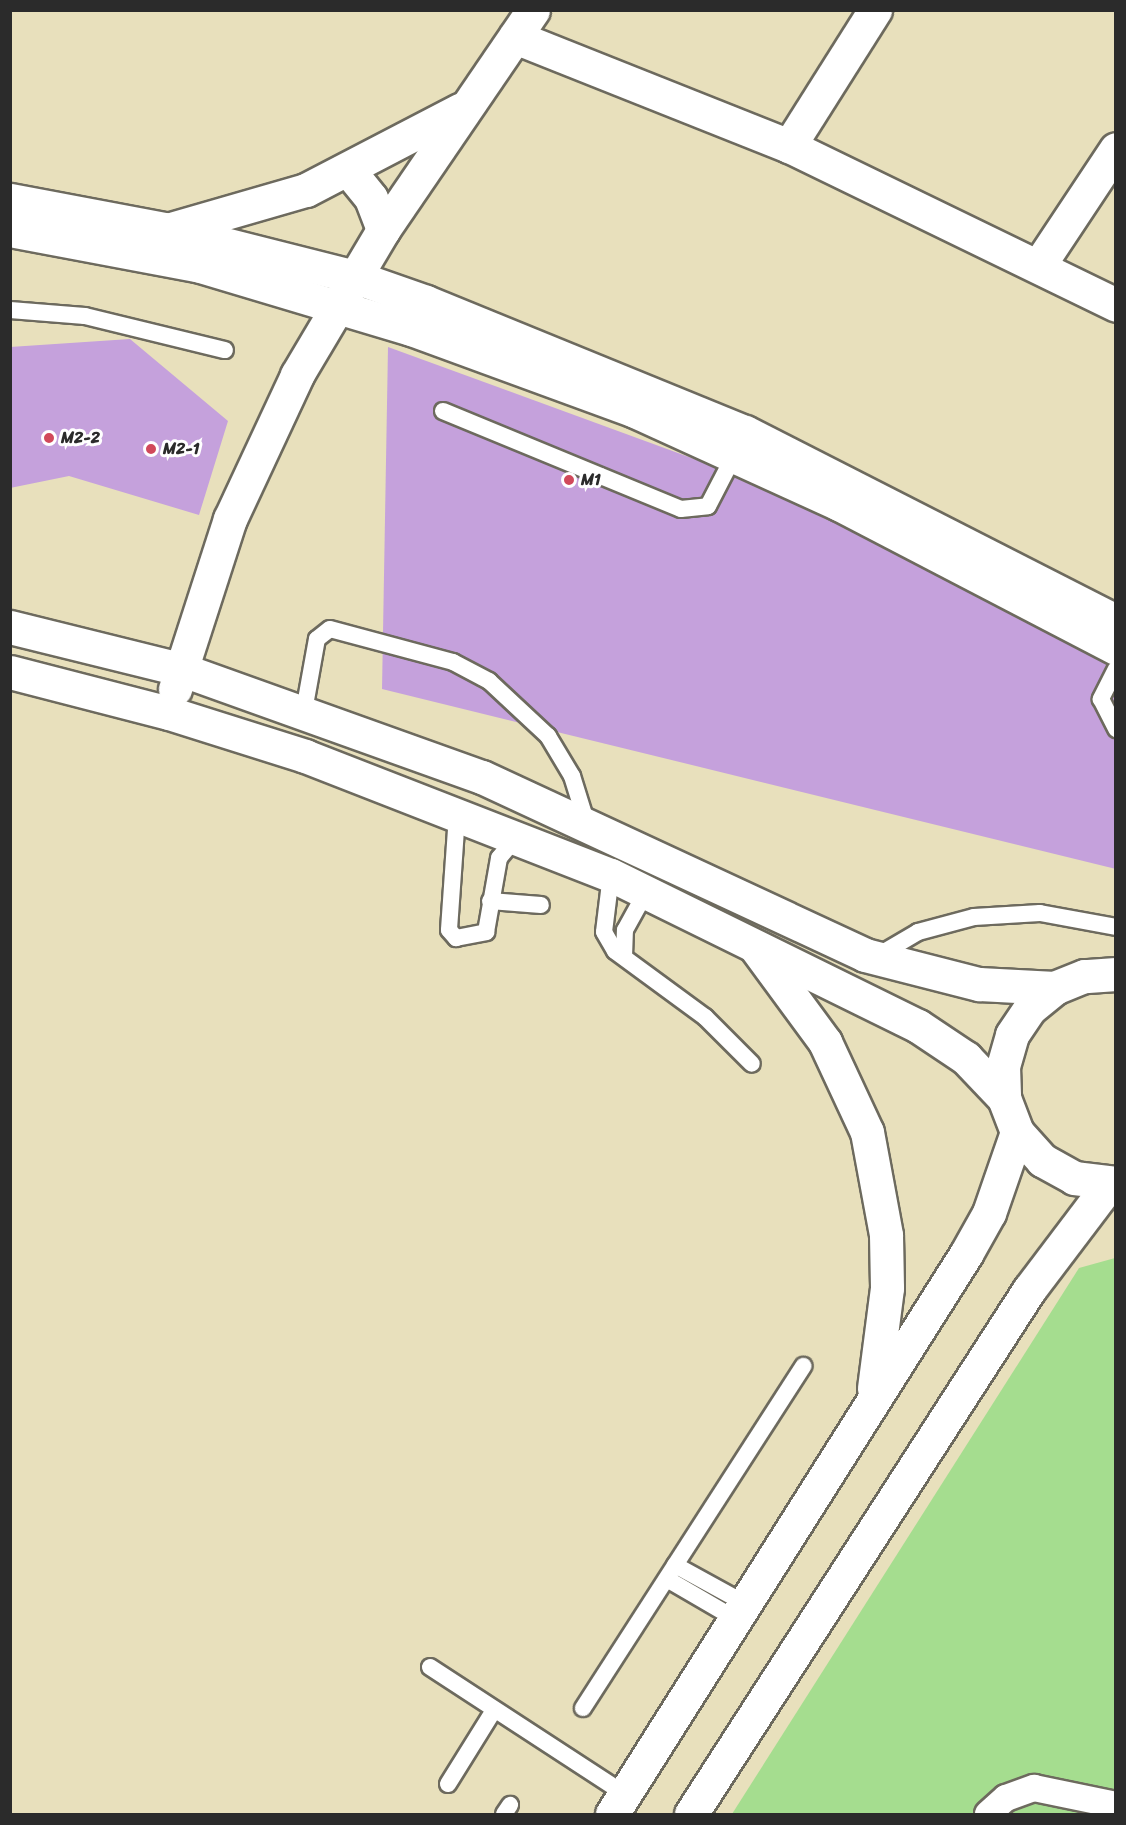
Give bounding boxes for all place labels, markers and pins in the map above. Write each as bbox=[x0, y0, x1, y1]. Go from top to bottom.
place label: M2-2 bbox=[61, 428, 100, 448]
marker: M2-2 bbox=[42, 431, 56, 445]
place label: M2-1 bbox=[163, 439, 200, 459]
marker: M2-1 bbox=[144, 442, 158, 456]
place label: M1 bbox=[581, 470, 601, 490]
marker: M1 bbox=[562, 473, 576, 487]

